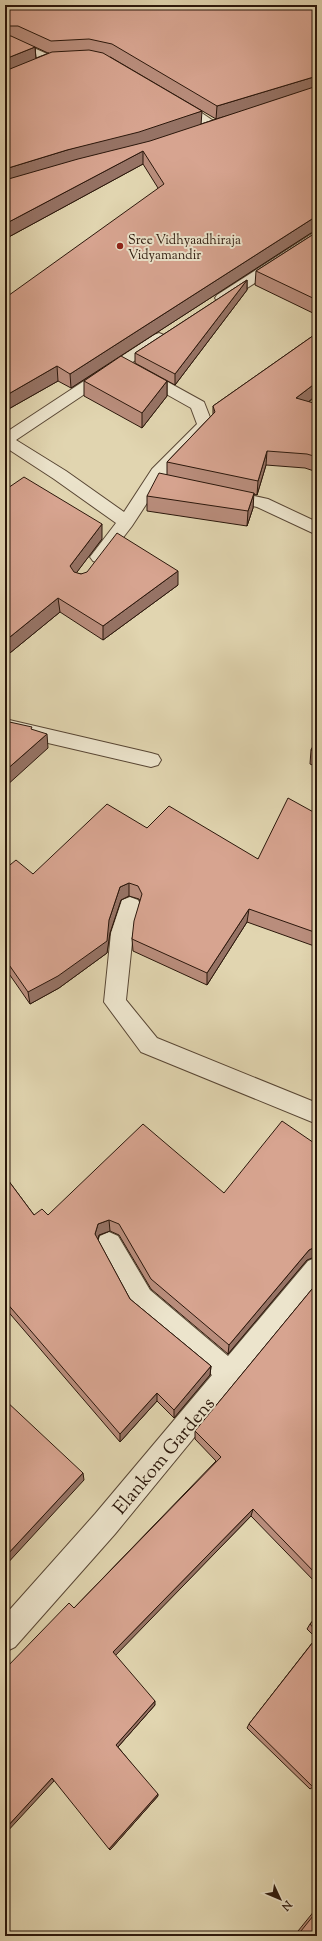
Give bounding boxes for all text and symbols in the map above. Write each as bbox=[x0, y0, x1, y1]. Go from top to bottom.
place label: Sree Vidhyaadhiraja Vidyamandir bbox=[128, 232, 241, 265]
marker: Sree Vidhyaadhiraja Vidyamandir bbox=[115, 241, 125, 251]
street label: Elankom Gardens bbox=[108, 1392, 222, 1521]
north arrow bbox=[260, 1879, 300, 1919]
text: N bbox=[278, 1896, 296, 1914]

